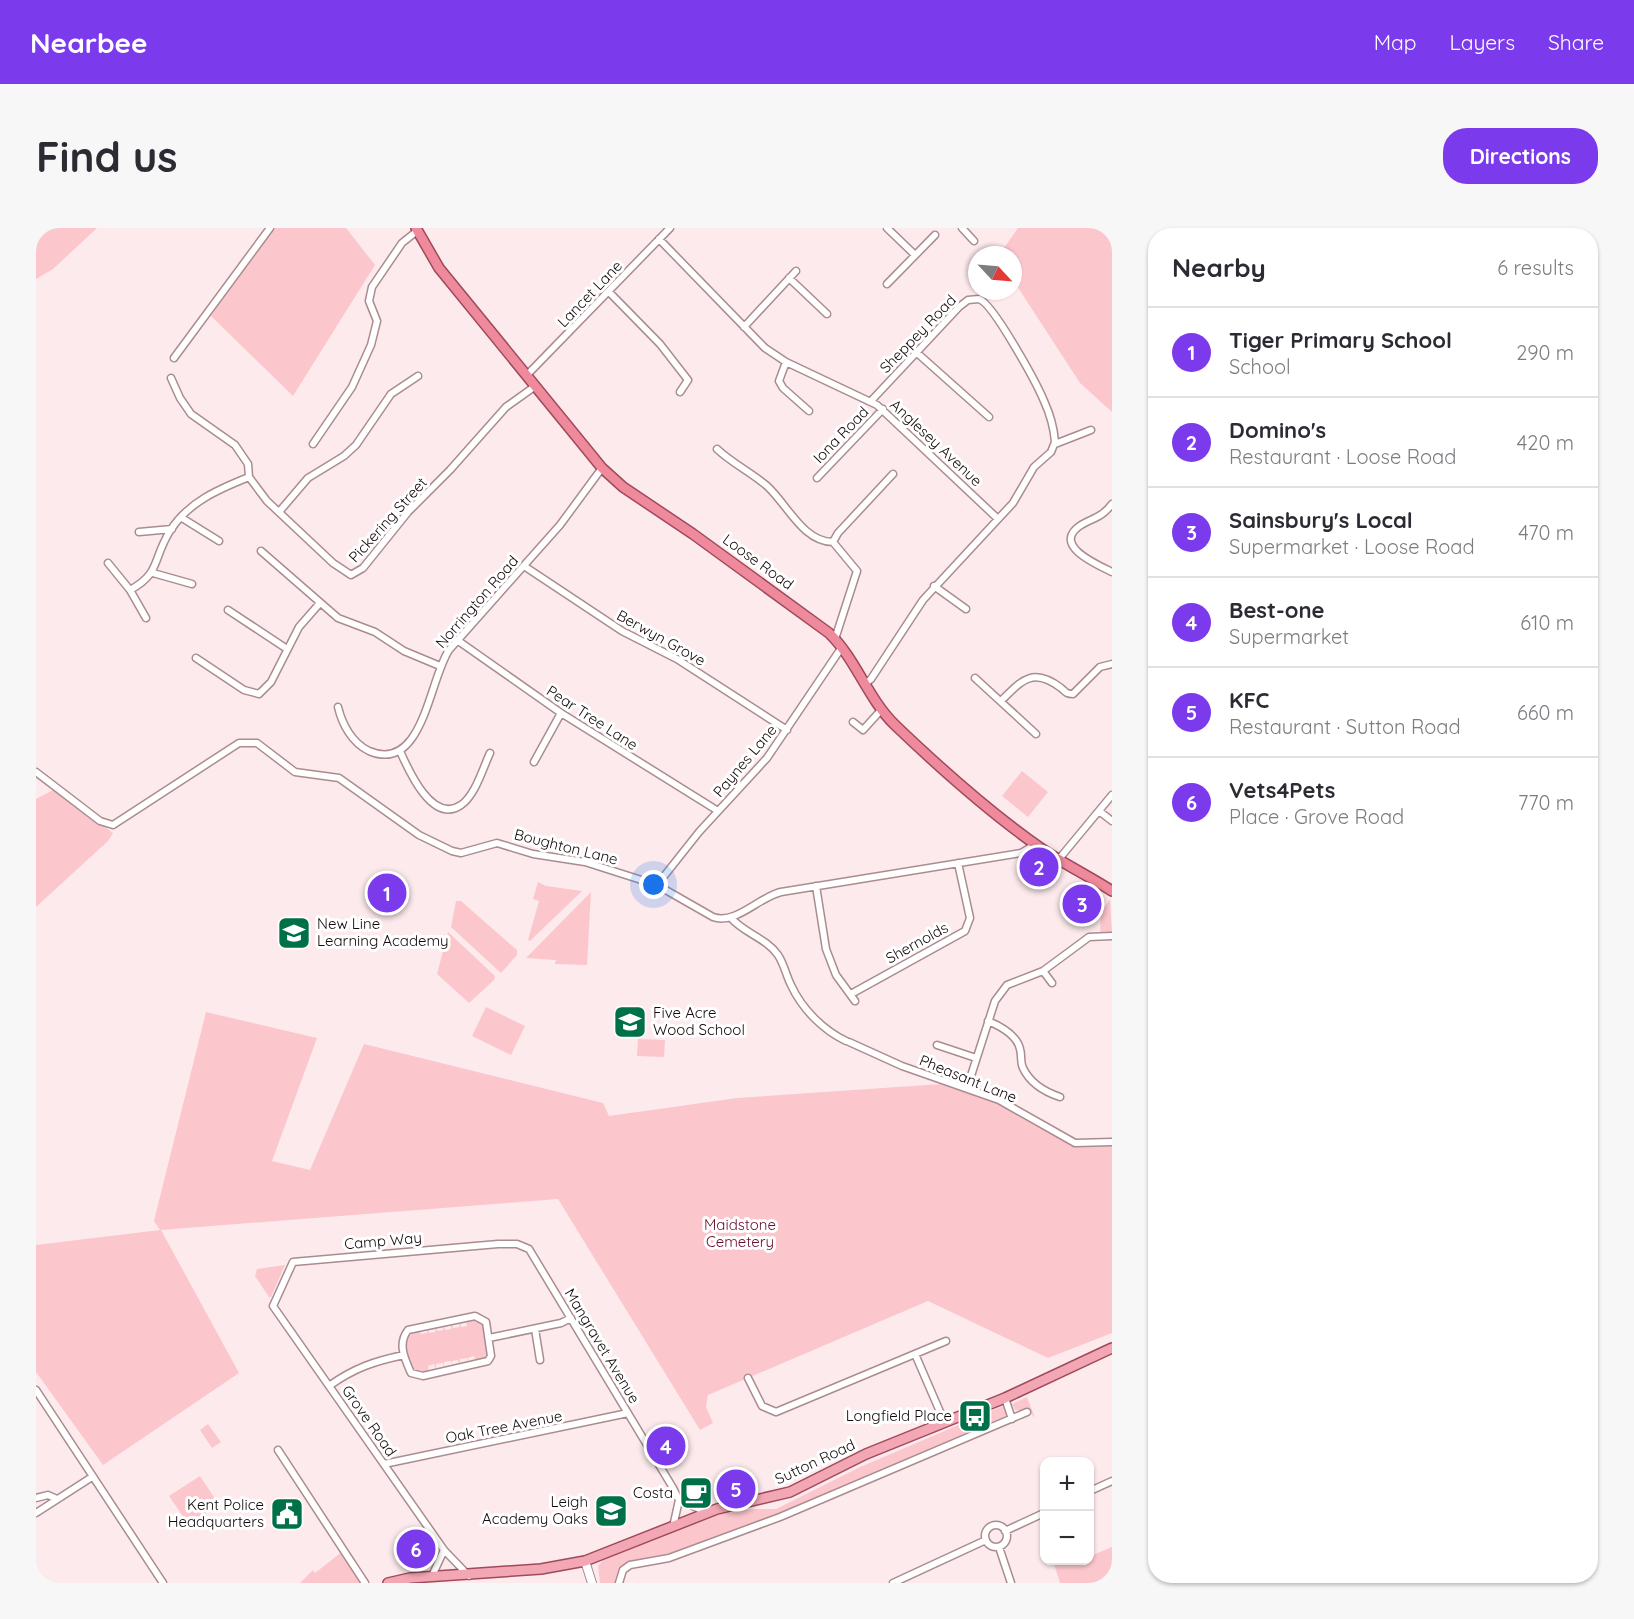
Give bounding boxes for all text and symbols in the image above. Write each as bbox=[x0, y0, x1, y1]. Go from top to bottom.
text: Nearbee bbox=[30, 25, 148, 60]
text: Map bbox=[1374, 29, 1417, 55]
text: Layers bbox=[1450, 29, 1515, 55]
text: Share bbox=[1548, 29, 1604, 55]
button: Directions bbox=[1443, 128, 1598, 184]
text: Find us bbox=[36, 130, 178, 183]
north arrow bbox=[968, 246, 1022, 300]
text: Nearby bbox=[1172, 251, 1266, 284]
text: 6 results bbox=[1497, 255, 1574, 280]
street label: Lancet Lane bbox=[553, 256, 626, 331]
street label: Sheppey Road bbox=[875, 290, 960, 377]
text: Tiger Primary School bbox=[1229, 326, 1452, 354]
text: 1 bbox=[1188, 340, 1195, 365]
text: 290 m bbox=[1516, 340, 1574, 365]
text: School bbox=[1229, 354, 1291, 379]
street label: Anglesey Avenue bbox=[886, 395, 986, 490]
street label: Iona Road bbox=[809, 402, 872, 467]
text: Domino's bbox=[1229, 416, 1326, 444]
text: 2 bbox=[1186, 430, 1197, 455]
text: 420 m bbox=[1517, 430, 1574, 455]
text: Restaurant · Loose Road bbox=[1229, 444, 1456, 469]
street label: Pickering Street bbox=[344, 473, 431, 566]
text: Sainsbury's Local bbox=[1229, 506, 1413, 534]
text: 3 bbox=[1186, 520, 1197, 545]
text: 470 m bbox=[1518, 520, 1574, 545]
street label: Loose Road bbox=[719, 530, 797, 594]
text: Supermarket · Loose Road bbox=[1229, 534, 1475, 559]
street label: Norrington Road bbox=[431, 551, 522, 652]
text: Best-one bbox=[1229, 596, 1325, 624]
street label: Berwyn Grove bbox=[614, 605, 709, 670]
text: 4 bbox=[1186, 610, 1197, 635]
text: 610 m bbox=[1520, 610, 1574, 635]
text: Supermarket bbox=[1229, 624, 1349, 649]
street label: Pear Tree Lane bbox=[543, 681, 642, 754]
text: KFC bbox=[1229, 686, 1269, 714]
text: 5 bbox=[1186, 700, 1197, 725]
text: 660 m bbox=[1517, 700, 1574, 725]
text: Restaurant · Sutton Road bbox=[1229, 714, 1461, 739]
street label: Paynes Lane bbox=[709, 720, 780, 801]
text: Vets4Pets bbox=[1229, 776, 1335, 804]
text: 6 bbox=[1186, 790, 1197, 815]
text: 770 m bbox=[1518, 790, 1574, 815]
text: Place · Grove Road bbox=[1229, 804, 1404, 829]
street label: Boughton Lane bbox=[512, 824, 620, 869]
pin: 2 bbox=[1020, 844, 1058, 890]
pin: 1 bbox=[368, 870, 406, 916]
your location bbox=[639, 870, 668, 899]
pin: 3 bbox=[1062, 882, 1102, 926]
place label: New Line Learning Academy bbox=[317, 914, 449, 950]
school or university icon: New Line Learning Academy bbox=[276, 915, 312, 951]
street label: Shernolds bbox=[882, 918, 951, 967]
place label: Five Acre Wood School bbox=[653, 1003, 745, 1039]
school or university icon: Five Acre Wood School bbox=[612, 1004, 648, 1040]
street label: Pheasant Lane bbox=[917, 1050, 1020, 1107]
park label: Maidstone Cemetery bbox=[704, 1215, 776, 1251]
street label: Camp Way bbox=[343, 1228, 422, 1253]
street label: Mangravet Avenue bbox=[561, 1285, 644, 1407]
street label: Grove Road bbox=[338, 1381, 401, 1460]
bus stop icon: Longfield Place bbox=[957, 1398, 993, 1434]
street label: Oak Tree Avenue bbox=[444, 1406, 564, 1447]
place label: Longfield Place bbox=[846, 1406, 952, 1425]
pin: 4 bbox=[646, 1424, 686, 1468]
street label: Sutton Road bbox=[772, 1435, 858, 1488]
map controls bbox=[1040, 1457, 1094, 1565]
button: + bbox=[1040, 1457, 1094, 1511]
pin: 5 bbox=[716, 1466, 756, 1512]
cafe icon: Costa bbox=[678, 1475, 714, 1511]
place label: Costa bbox=[633, 1483, 673, 1502]
place label: Leigh Academy Oaks bbox=[482, 1492, 588, 1528]
school or university icon: Leigh Academy Oaks bbox=[593, 1493, 629, 1529]
place label: Kent Police Headquarters bbox=[168, 1495, 264, 1531]
public building icon: Kent Police Headquarters bbox=[269, 1496, 305, 1532]
button: − bbox=[1040, 1511, 1094, 1565]
pin: 6 bbox=[396, 1526, 436, 1572]

